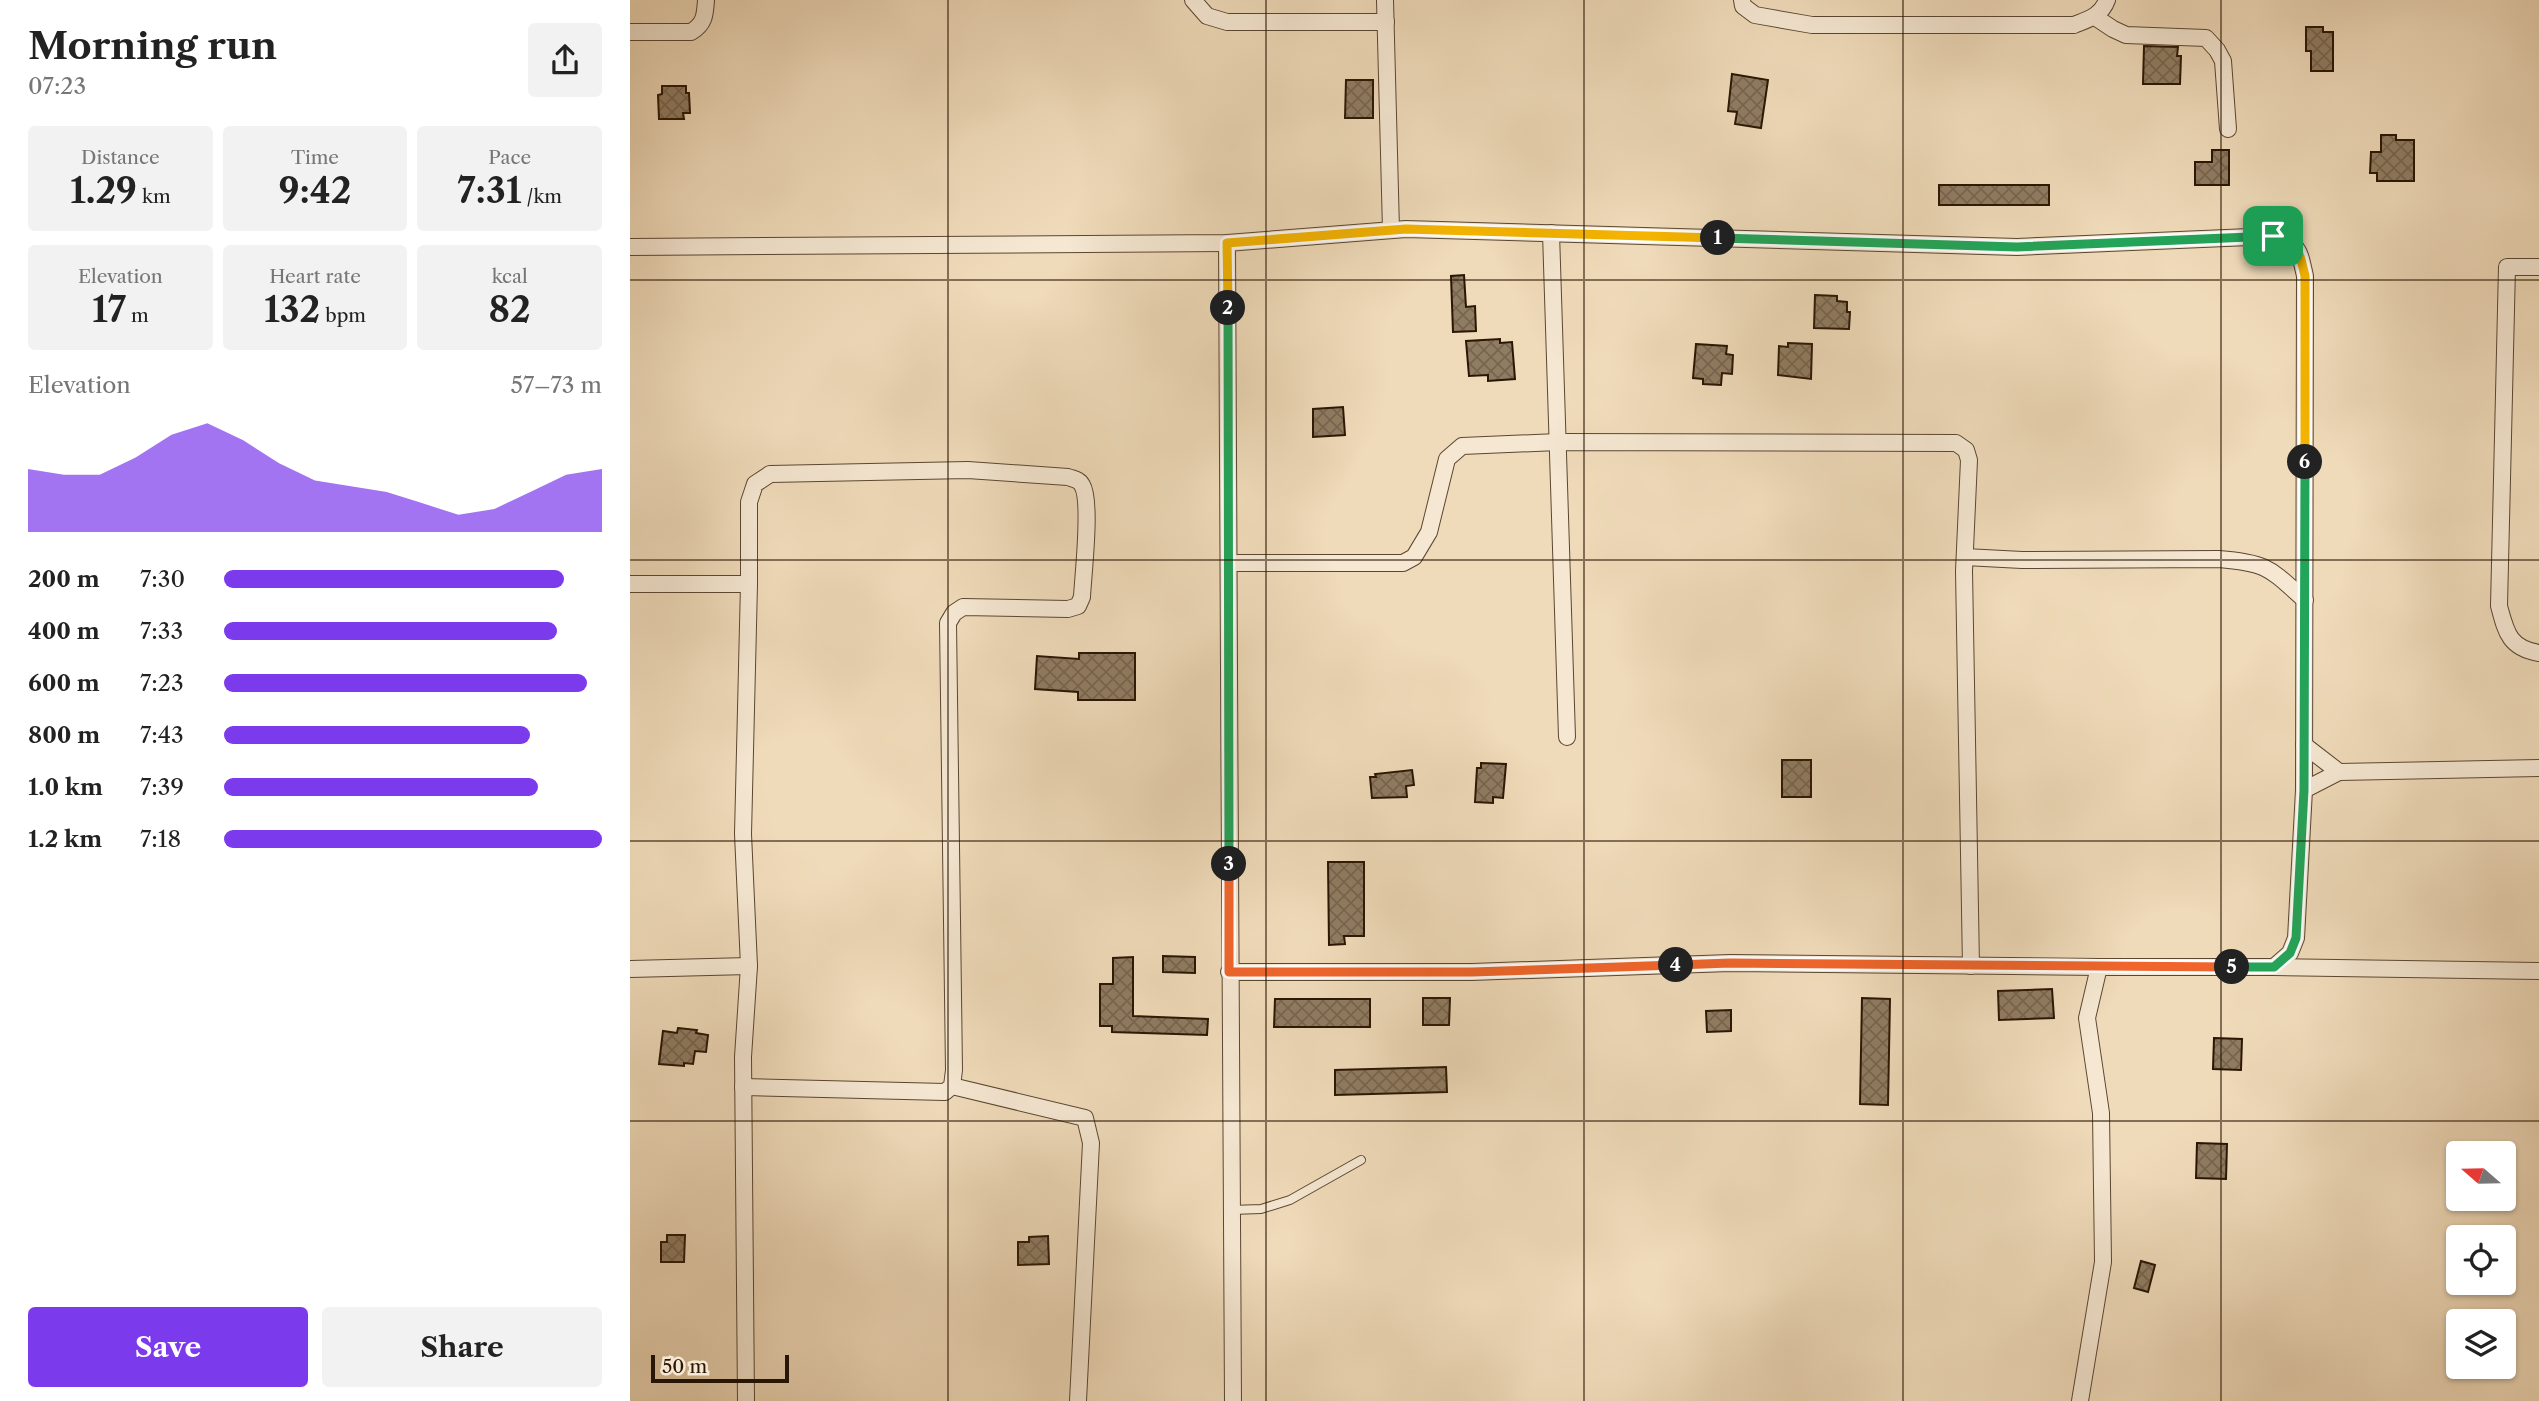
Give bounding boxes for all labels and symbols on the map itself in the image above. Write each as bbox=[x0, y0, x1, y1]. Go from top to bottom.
pin bbox=[2243, 206, 2303, 266]
pin: 1 bbox=[1700, 220, 1736, 256]
pin: 2 bbox=[1210, 290, 1246, 326]
pin: 6 bbox=[2288, 444, 2322, 480]
pin: 3 bbox=[1212, 846, 1246, 882]
pin: 4 bbox=[1658, 948, 1694, 982]
pin: 5 bbox=[2214, 950, 2250, 984]
north arrow bbox=[2446, 1141, 2516, 1211]
scale bar bbox=[651, 1352, 789, 1384]

